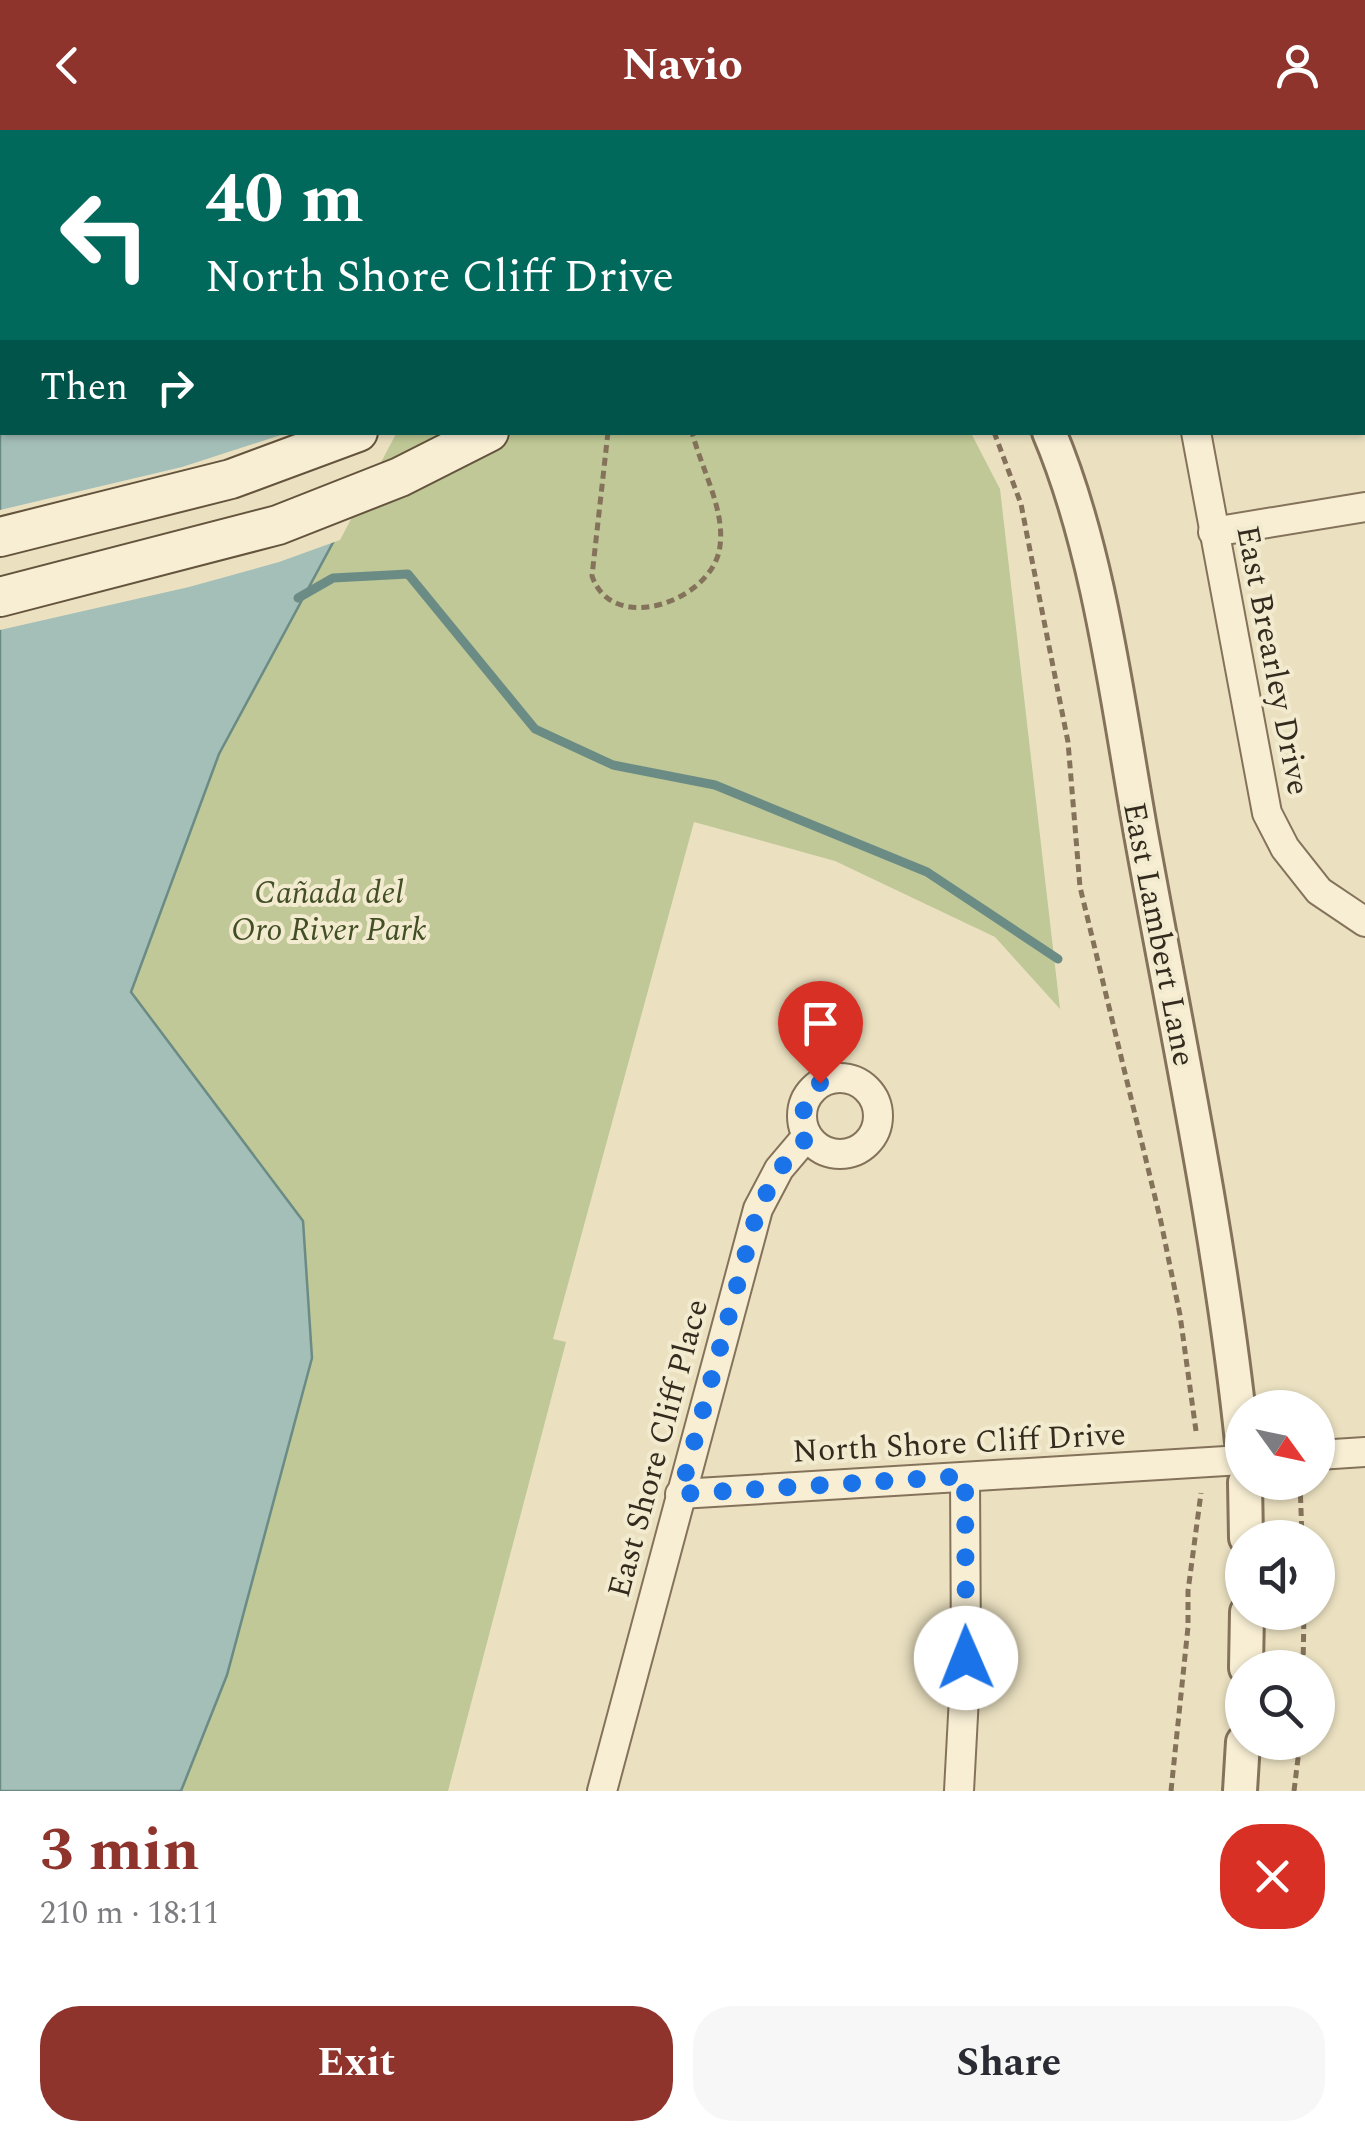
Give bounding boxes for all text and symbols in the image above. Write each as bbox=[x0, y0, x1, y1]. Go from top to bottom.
text: Navio bbox=[622, 31, 743, 100]
icon: back bbox=[40, 38, 95, 93]
icon: person bbox=[1270, 38, 1325, 93]
text: 40 m bbox=[205, 147, 364, 253]
icon: left bbox=[40, 170, 170, 300]
text: North Shore Cliff Drive bbox=[205, 243, 674, 312]
text: Then bbox=[40, 359, 128, 417]
icon: right bbox=[148, 360, 203, 415]
street label: East Brearley Drive bbox=[1222, 521, 1323, 799]
street label: East Lambert Lane bbox=[1109, 798, 1208, 1071]
park label: Cañada del Oro River Park bbox=[231, 869, 427, 955]
pin bbox=[778, 981, 863, 1084]
icon: arrive bbox=[793, 996, 848, 1051]
street label: East Shore Cliff Place bbox=[595, 1294, 722, 1603]
north arrow bbox=[1225, 1390, 1335, 1500]
map controls bbox=[1225, 1390, 1335, 1760]
street label: North Shore Cliff Drive bbox=[791, 1410, 1127, 1477]
button: sound bbox=[1225, 1520, 1335, 1630]
position arrow bbox=[914, 1606, 1018, 1710]
button: search bbox=[1225, 1650, 1335, 1760]
text: 3 min bbox=[40, 1805, 200, 1897]
button: close bbox=[1220, 1824, 1325, 1929]
text: 210 m · 18:11 bbox=[40, 1889, 220, 1938]
button: Exit bbox=[40, 2006, 673, 2121]
button: Share bbox=[693, 2006, 1325, 2121]

